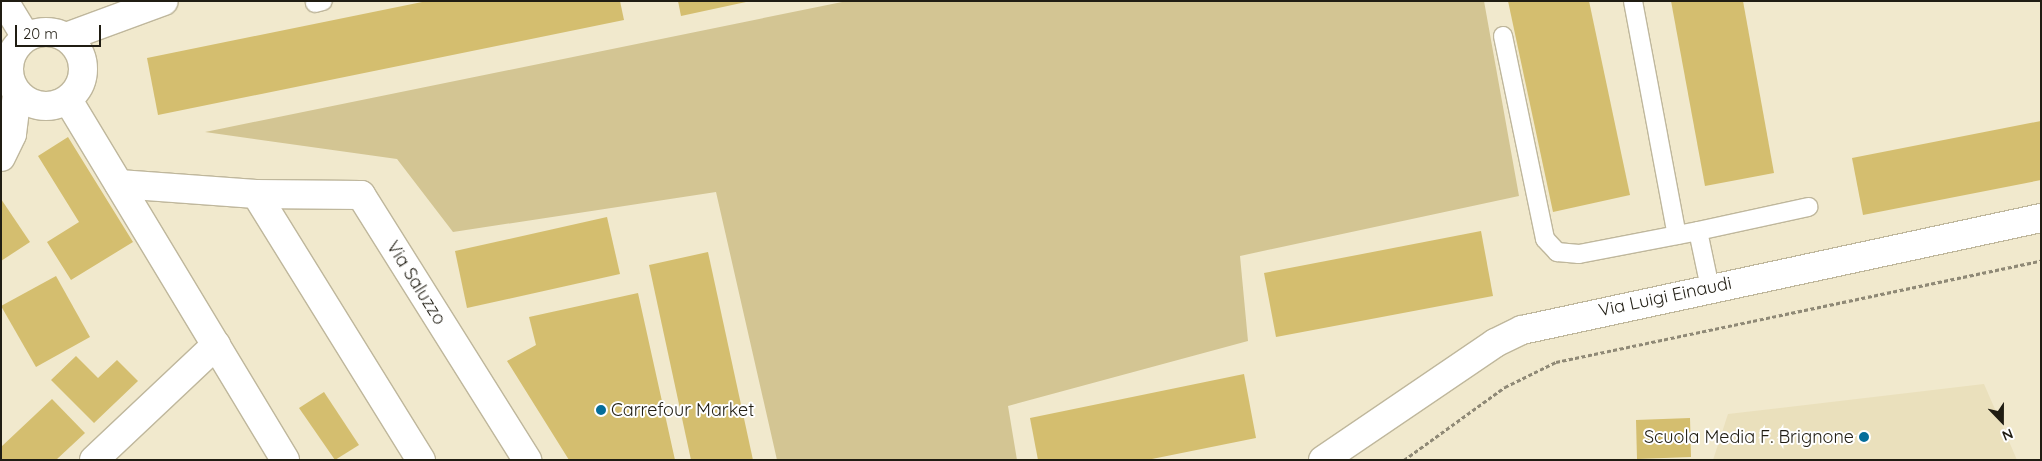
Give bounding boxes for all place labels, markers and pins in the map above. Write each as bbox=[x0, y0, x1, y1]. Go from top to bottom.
place label: Carrefour Market bbox=[611, 399, 754, 421]
marker: Carrefour Market bbox=[595, 404, 607, 416]
place label: Scuola Media F. Brignone bbox=[1644, 426, 1854, 448]
marker: Scuola Media F. Brignone bbox=[1858, 431, 1870, 443]

